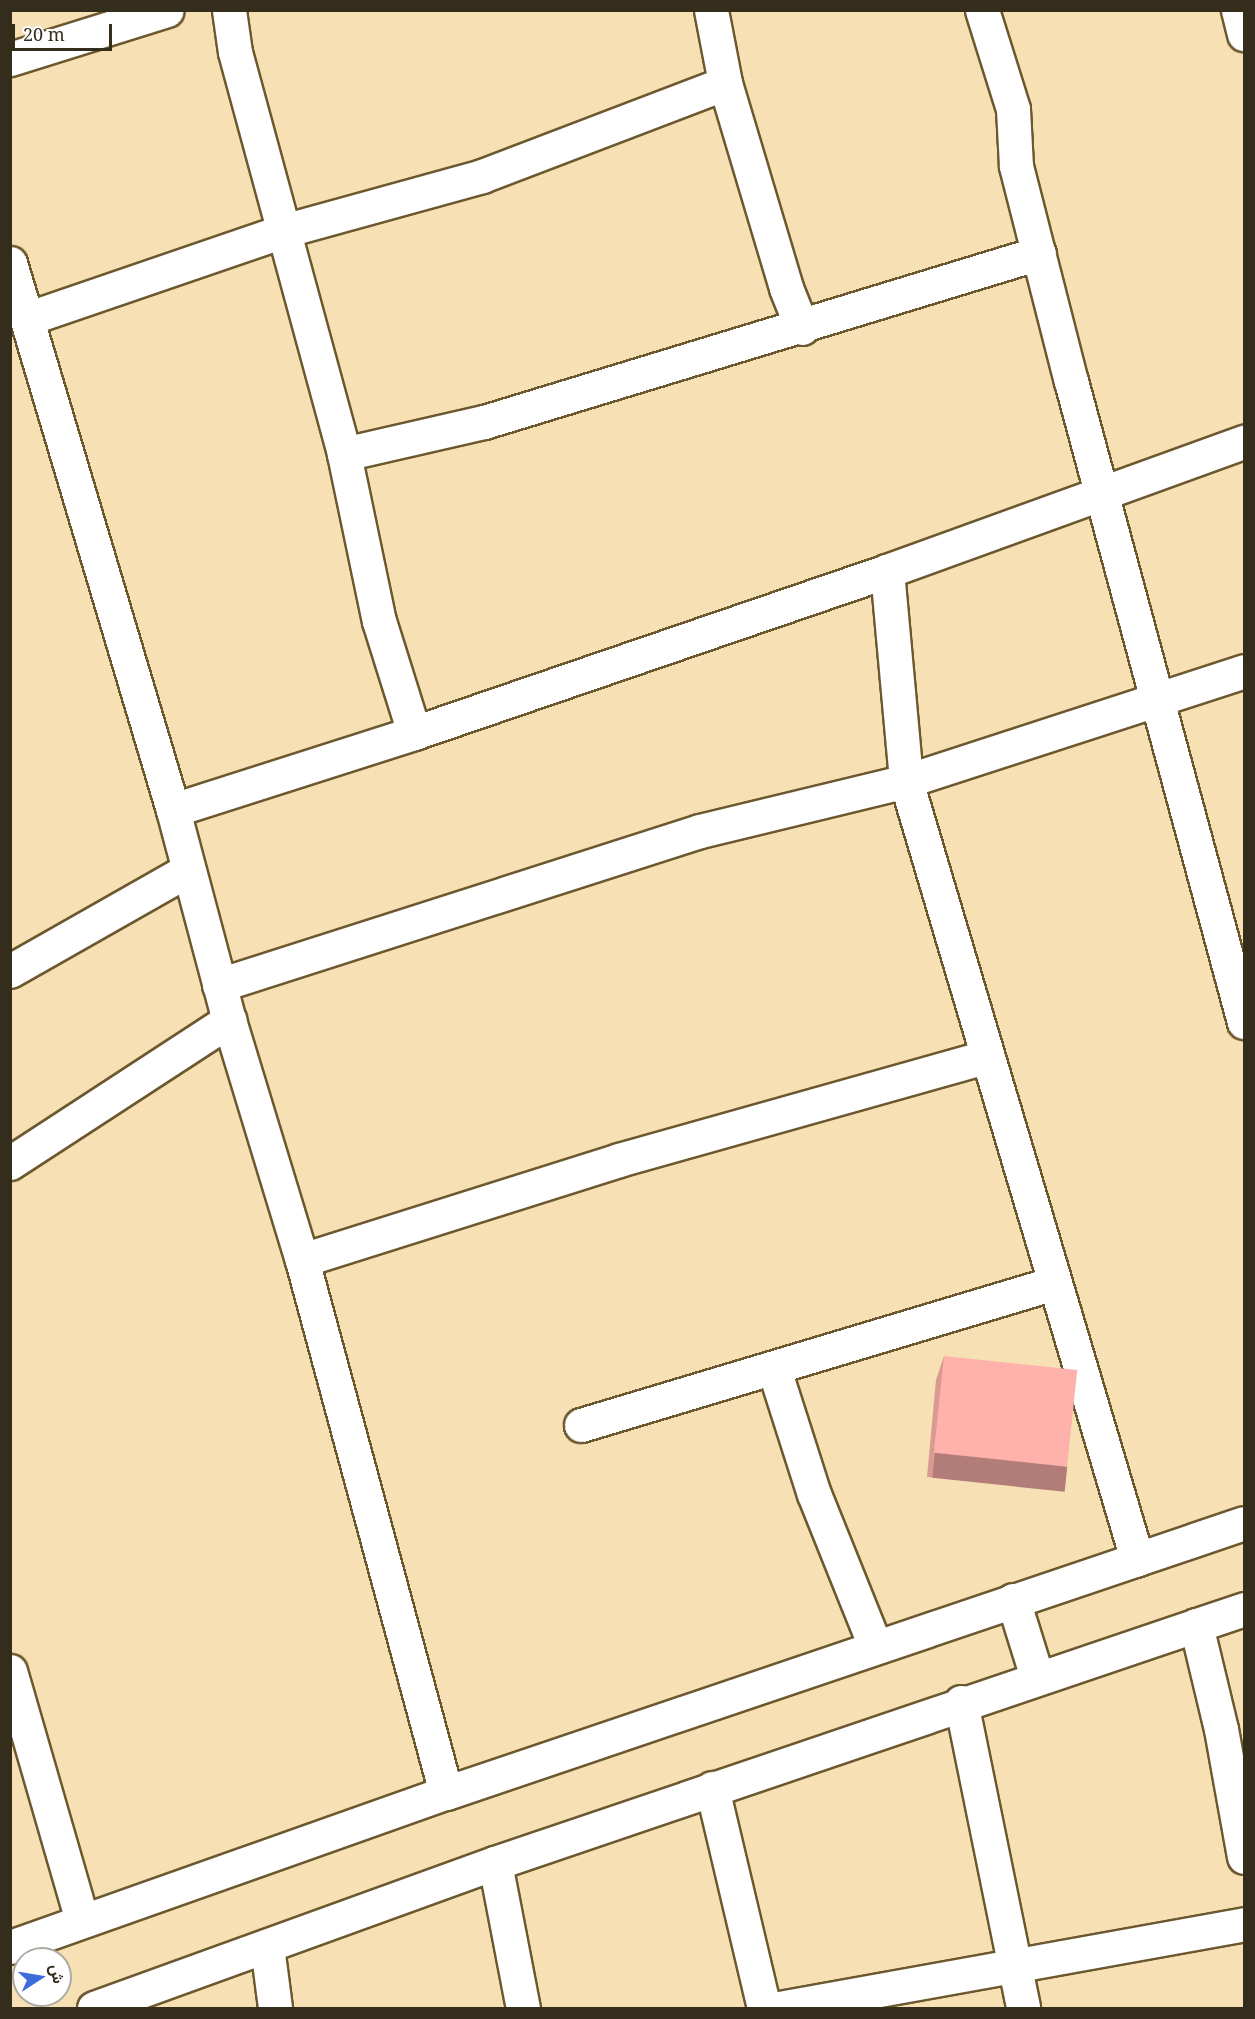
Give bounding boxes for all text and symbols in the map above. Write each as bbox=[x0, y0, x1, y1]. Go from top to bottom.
scale bar bbox=[15, 12, 116, 50]
text: 20 m bbox=[23, 22, 65, 46]
north arrow bbox=[12, 1947, 72, 2007]
text: ش bbox=[45, 1962, 70, 1985]

